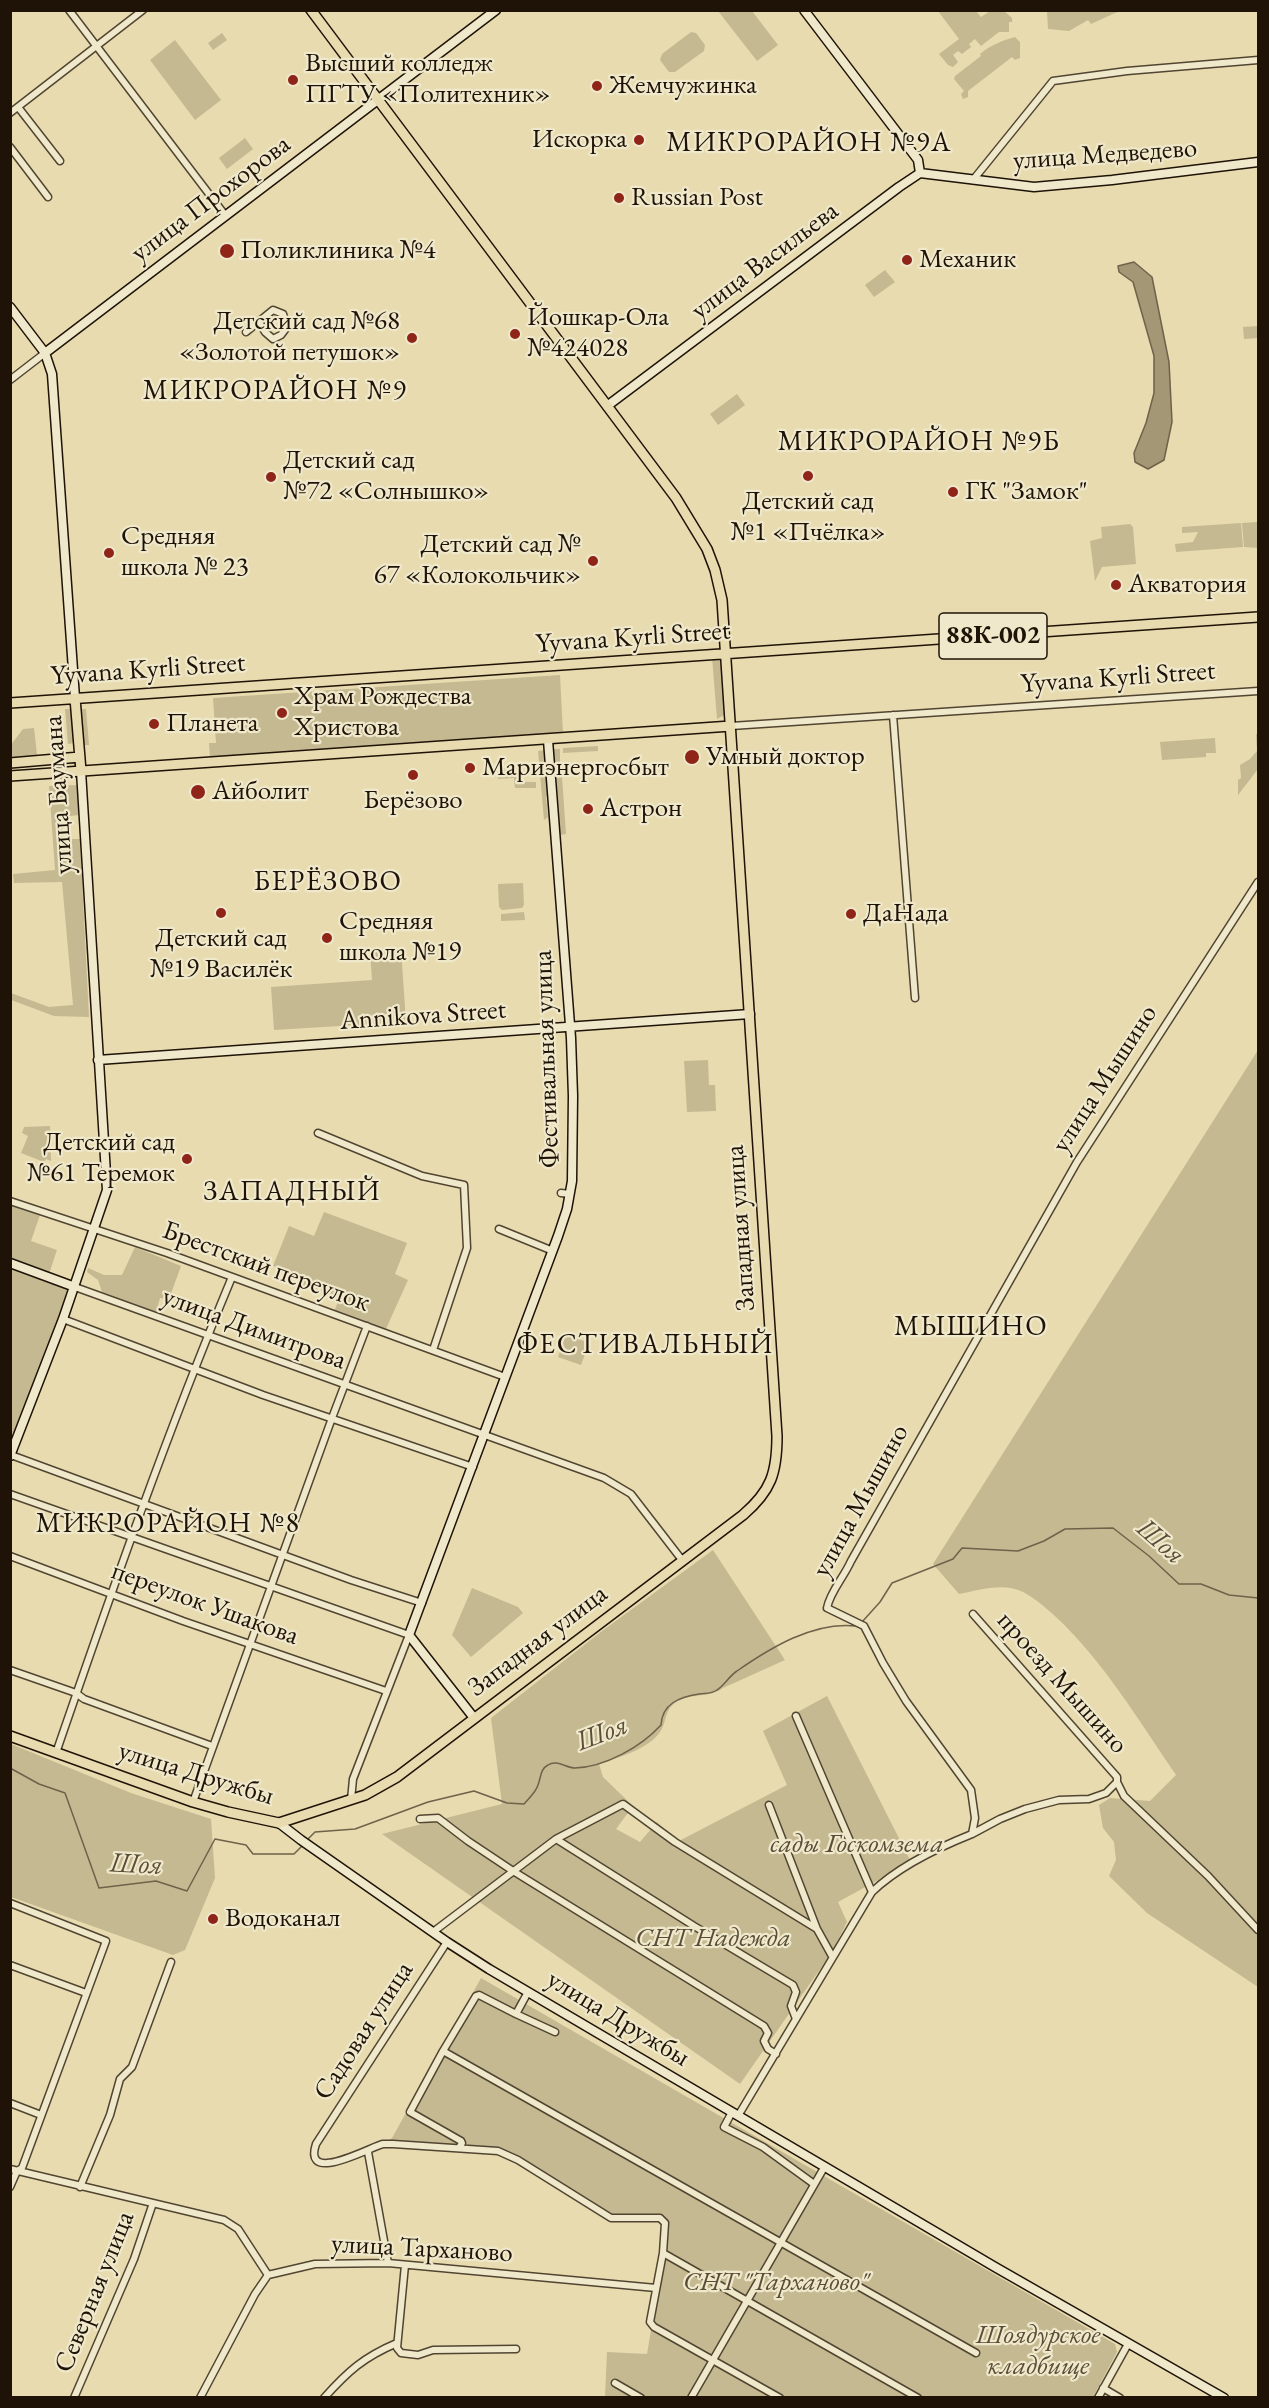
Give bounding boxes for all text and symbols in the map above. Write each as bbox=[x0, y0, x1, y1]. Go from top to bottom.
place label: Высший колледж ПГТУ «Политехник» bbox=[305, 48, 550, 111]
place label: Жемчужинка bbox=[609, 70, 757, 102]
marker: Высший колледж ПГТУ «Политехник» bbox=[286, 73, 300, 87]
marker: Жемчужинка bbox=[590, 79, 604, 93]
place label: Искорка bbox=[532, 124, 627, 156]
district label: МИКРОРАЙОН №9А bbox=[666, 126, 952, 160]
street label: улица Прохорова bbox=[125, 129, 297, 269]
street label: улица Медведево bbox=[1012, 132, 1198, 178]
marker: Искорка bbox=[632, 133, 646, 147]
place label: Russian Post bbox=[631, 182, 763, 214]
marker: Russian Post bbox=[612, 191, 626, 205]
street label: улица Васильева bbox=[685, 195, 845, 327]
place label: Поликлиника №4 bbox=[240, 235, 436, 267]
marker: Поликлиника №4 bbox=[218, 242, 236, 260]
place label: Механик bbox=[919, 244, 1016, 276]
marker: Механик bbox=[900, 253, 914, 267]
place label: Йошкар-Ола №424028 bbox=[527, 302, 669, 365]
place label: Детский сад №68 «Золотой петушок» bbox=[179, 306, 400, 369]
marker: Йошкар-Ола №424028 bbox=[508, 327, 522, 341]
marker: Детский сад №68 «Золотой петушок» bbox=[405, 331, 419, 345]
district label: МИКРОРАЙОН №9 bbox=[143, 374, 407, 408]
district label: МИКРОРАЙОН №9Б bbox=[778, 425, 1060, 459]
place label: Детский сад №72 «Солнышко» bbox=[283, 445, 489, 508]
marker: Детский сад №1 «Пчёлка» bbox=[801, 469, 815, 483]
marker: Детский сад №72 «Солнышко» bbox=[264, 470, 278, 484]
place label: ГК "Замок" bbox=[965, 476, 1088, 508]
marker: ГК "Замок" bbox=[946, 485, 960, 499]
place label: Детский сад №1 «Пчёлка» bbox=[730, 486, 886, 549]
place label: Средняя школа № 23 bbox=[121, 521, 249, 584]
place label: Детский сад № 67 «Колокольчик» bbox=[374, 529, 581, 592]
marker: Средняя школа № 23 bbox=[102, 546, 116, 560]
marker: Детский сад № 67 «Колокольчик» bbox=[586, 554, 600, 568]
place label: Акватория bbox=[1128, 569, 1247, 601]
marker: Акватория bbox=[1109, 578, 1123, 592]
road number: 88К-002 bbox=[939, 613, 1047, 659]
street label: Yyvana Kyrli Street bbox=[535, 615, 731, 661]
street label: Yyvana Kyrli Street bbox=[50, 647, 246, 693]
street label: Yyvana Kyrli Street bbox=[1020, 655, 1216, 701]
place label: Храм Рождества Христова bbox=[294, 681, 472, 744]
marker: Храм Рождества Христова bbox=[275, 706, 289, 720]
place label: Планета bbox=[166, 708, 259, 740]
street label: улица Баумана bbox=[37, 715, 81, 875]
marker: Планета bbox=[147, 717, 161, 731]
place label: Умный доктор bbox=[706, 741, 865, 773]
marker: Умный доктор bbox=[683, 748, 701, 766]
place label: Мариэнергосбыт bbox=[482, 752, 669, 784]
marker: Мариэнергосбыт bbox=[463, 761, 477, 775]
marker: Берёзово bbox=[406, 768, 420, 782]
place label: Айболит bbox=[212, 776, 309, 808]
marker: Айболит bbox=[189, 783, 207, 801]
place label: Берёзово bbox=[363, 785, 463, 817]
place label: Астрон bbox=[600, 793, 682, 825]
marker: Астрон bbox=[581, 802, 595, 816]
district label: БЕРЁЗОВО bbox=[254, 865, 402, 899]
place label: ДаНада bbox=[863, 898, 949, 930]
marker: Детский сад №19 Василёк bbox=[214, 906, 228, 920]
place label: Средняя школа №19 bbox=[339, 906, 461, 969]
marker: ДаНада bbox=[844, 907, 858, 921]
place label: Детский сад №19 Василёк bbox=[150, 923, 292, 986]
marker: Средняя школа №19 bbox=[320, 931, 334, 945]
street label: Фестивальная улица bbox=[527, 949, 567, 1169]
street label: Annikova Street bbox=[339, 994, 507, 1038]
street label: улица Мышино bbox=[1045, 999, 1165, 1159]
place label: Детский сад №61 Теремок bbox=[27, 1127, 175, 1190]
street label: Западная улица bbox=[719, 1144, 763, 1312]
marker: Детский сад №61 Теремок bbox=[180, 1152, 194, 1166]
district label: ЗАПАДНЫЙ bbox=[203, 1175, 381, 1209]
street label: Брестский переулок bbox=[158, 1214, 374, 1320]
street label: улица Димитрова bbox=[158, 1281, 350, 1377]
district label: МЫШИНО bbox=[894, 1310, 1048, 1344]
district label: ФЕСТИВАЛЬНЫЙ bbox=[516, 1328, 774, 1362]
street label: улица Мышино bbox=[806, 1419, 916, 1583]
district label: МИКРОРАЙОН №8 bbox=[36, 1507, 300, 1541]
water label: Шоя bbox=[1129, 1512, 1191, 1572]
street label: переулок Ушакова bbox=[107, 1555, 303, 1653]
street label: Западная улица bbox=[462, 1578, 614, 1704]
street label: проезд Мышино bbox=[990, 1605, 1134, 1761]
water label: Шоя bbox=[571, 1709, 633, 1759]
street label: улица Дружбы bbox=[114, 1735, 278, 1813]
park label: сады Госкомзема bbox=[770, 1829, 944, 1861]
water label: Шоя bbox=[109, 1847, 163, 1883]
place label: Водоканал bbox=[225, 1903, 340, 1935]
marker: Водоканал bbox=[206, 1912, 220, 1926]
park label: СНТ Надежда bbox=[635, 1923, 791, 1955]
street label: Садовая улица bbox=[307, 1956, 421, 2106]
street label: улица Дружбы bbox=[541, 1964, 695, 2074]
street label: Северная улица bbox=[48, 2207, 142, 2377]
street label: улица Тарханово bbox=[330, 2228, 514, 2270]
park label: СНТ "Тарханово" bbox=[683, 2267, 869, 2299]
park label: Шоядурское кладбище bbox=[975, 2320, 1101, 2383]

